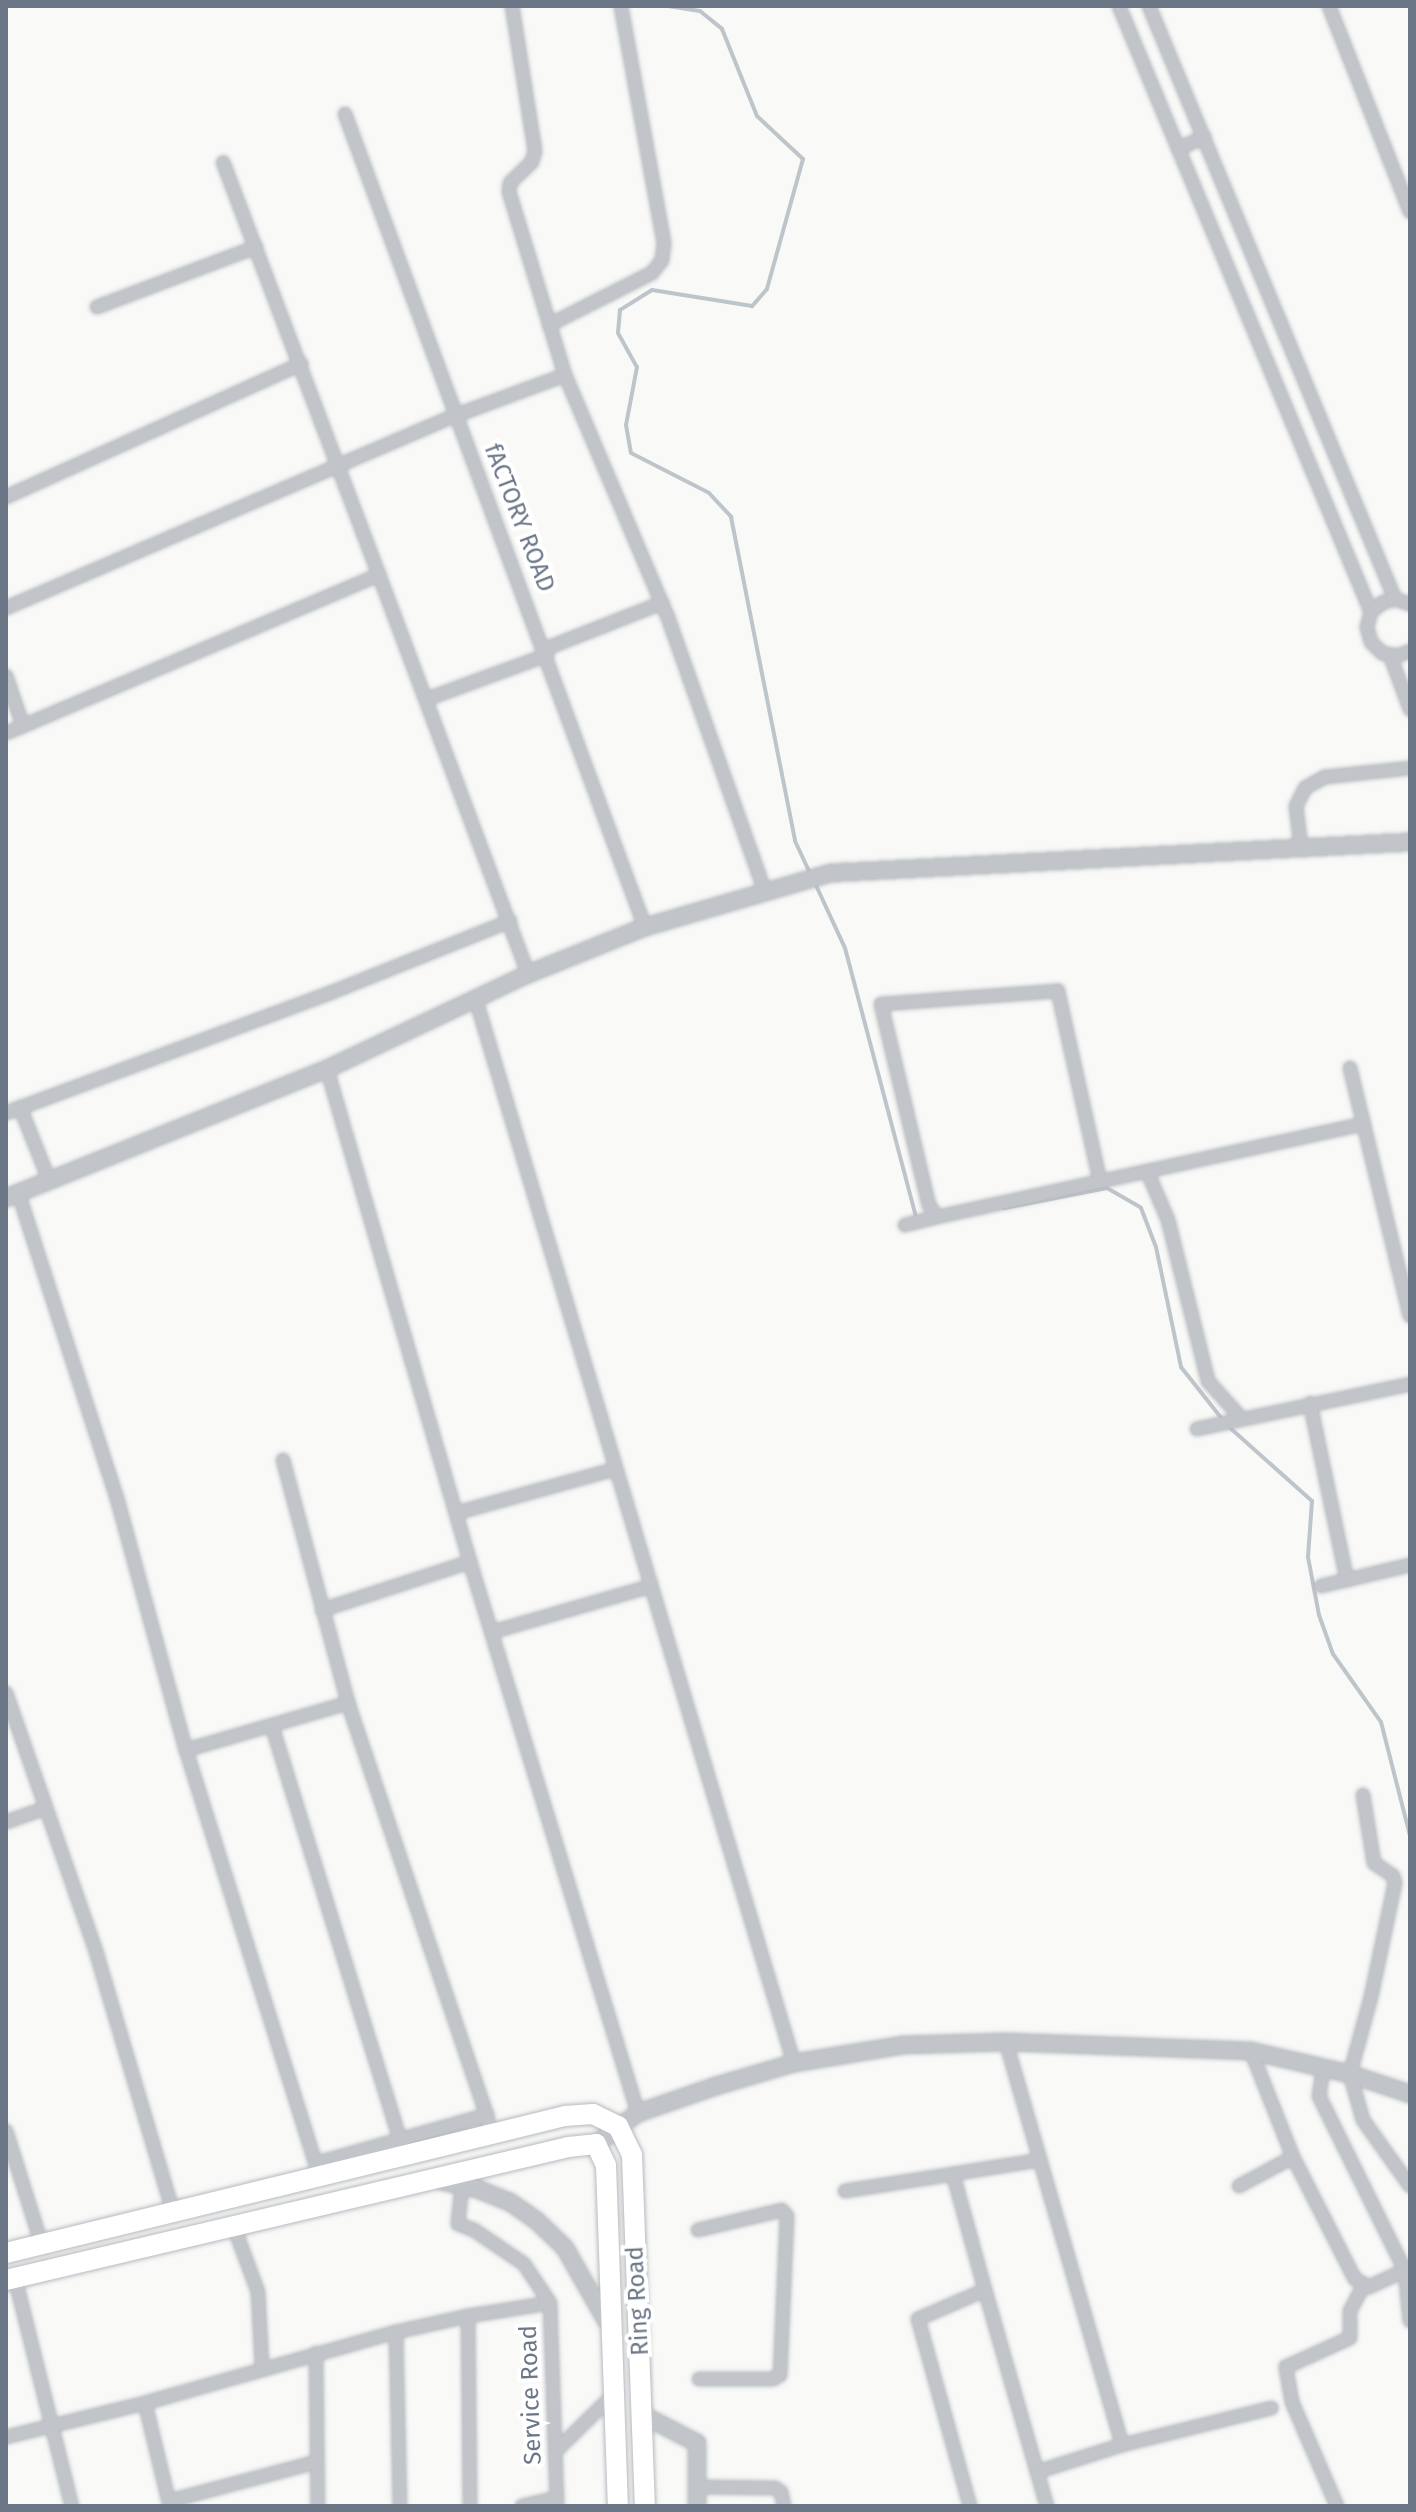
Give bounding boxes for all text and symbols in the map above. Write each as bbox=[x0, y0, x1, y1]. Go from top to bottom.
street label: fACTORY ROAD bbox=[478, 440, 560, 596]
street label: Ring Road bbox=[621, 2246, 655, 2356]
street label: Service Road bbox=[514, 2325, 548, 2465]

